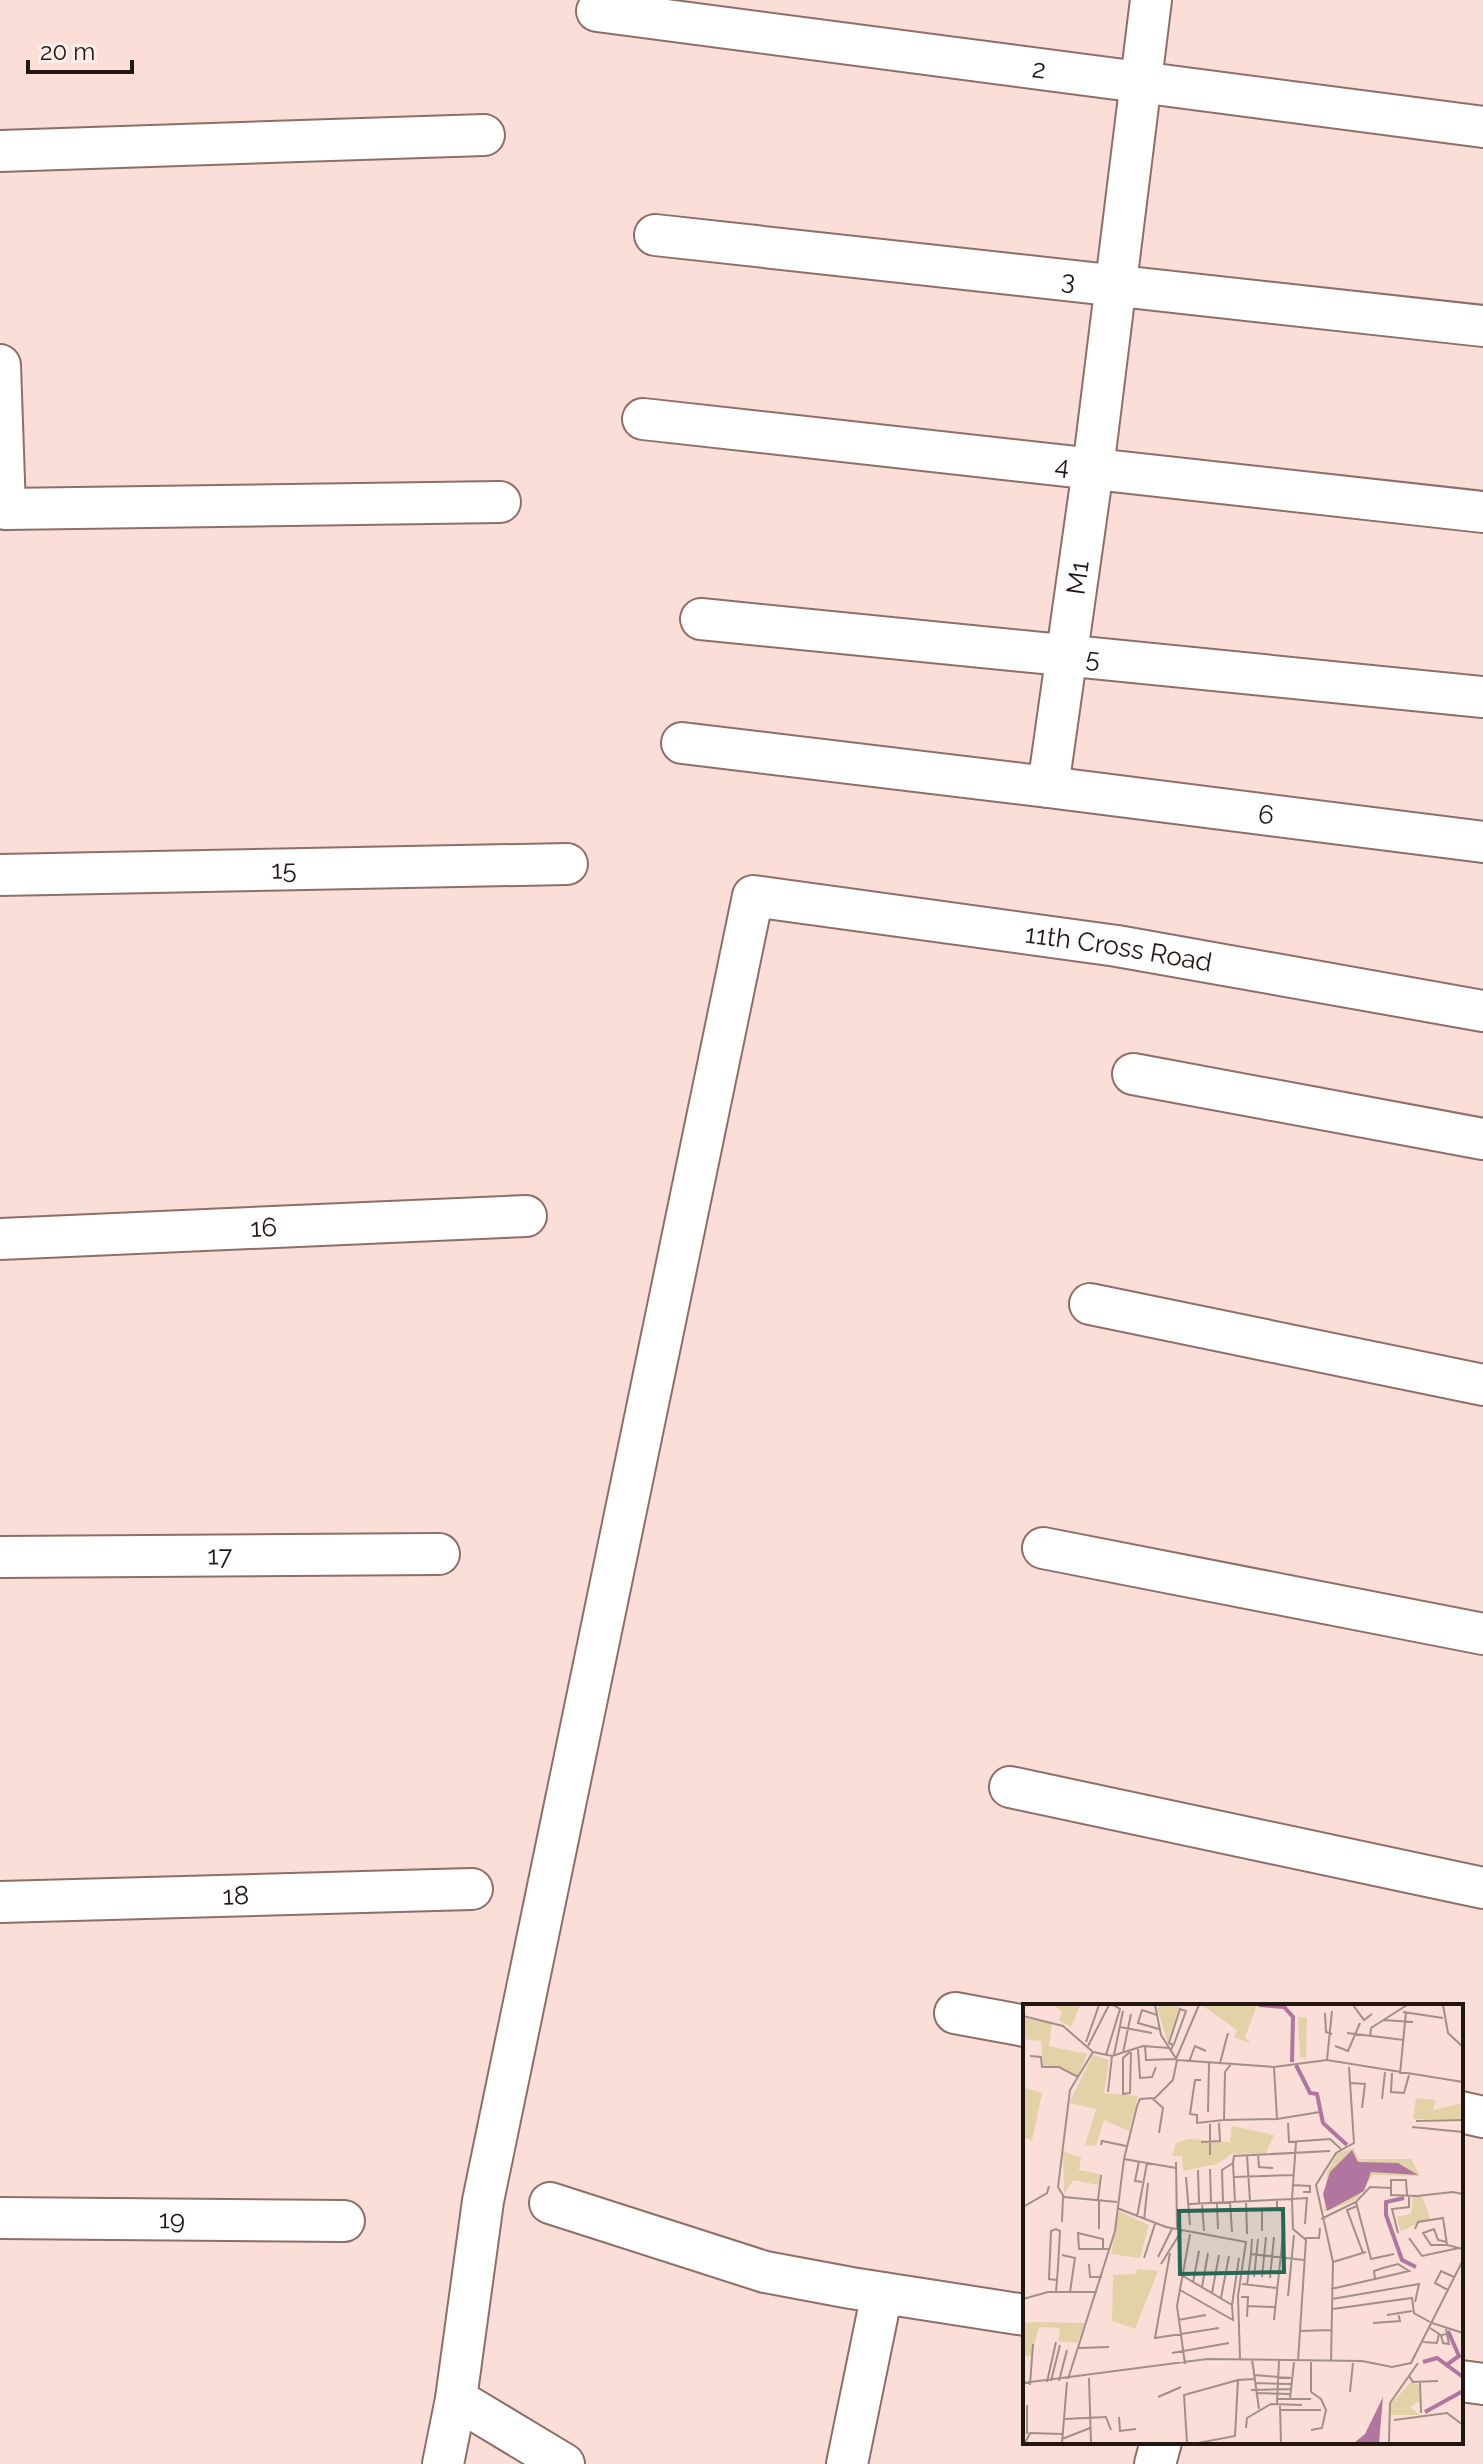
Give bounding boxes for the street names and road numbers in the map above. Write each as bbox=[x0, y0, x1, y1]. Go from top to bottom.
street label: 2 bbox=[1031, 53, 1048, 85]
street label: 3 bbox=[1060, 265, 1077, 296]
street label: 4 bbox=[1054, 450, 1071, 481]
street label: M1 bbox=[1060, 559, 1095, 597]
street label: 5 bbox=[1085, 642, 1102, 674]
street label: 6 bbox=[1257, 799, 1276, 830]
street label: 15 bbox=[271, 854, 297, 885]
street label: 11th Cross Road bbox=[1023, 919, 1214, 978]
street label: 16 bbox=[250, 1212, 278, 1243]
street label: 17 bbox=[207, 1540, 233, 1571]
street label: 18 bbox=[222, 1880, 250, 1911]
street label: 19 bbox=[159, 2204, 185, 2235]

